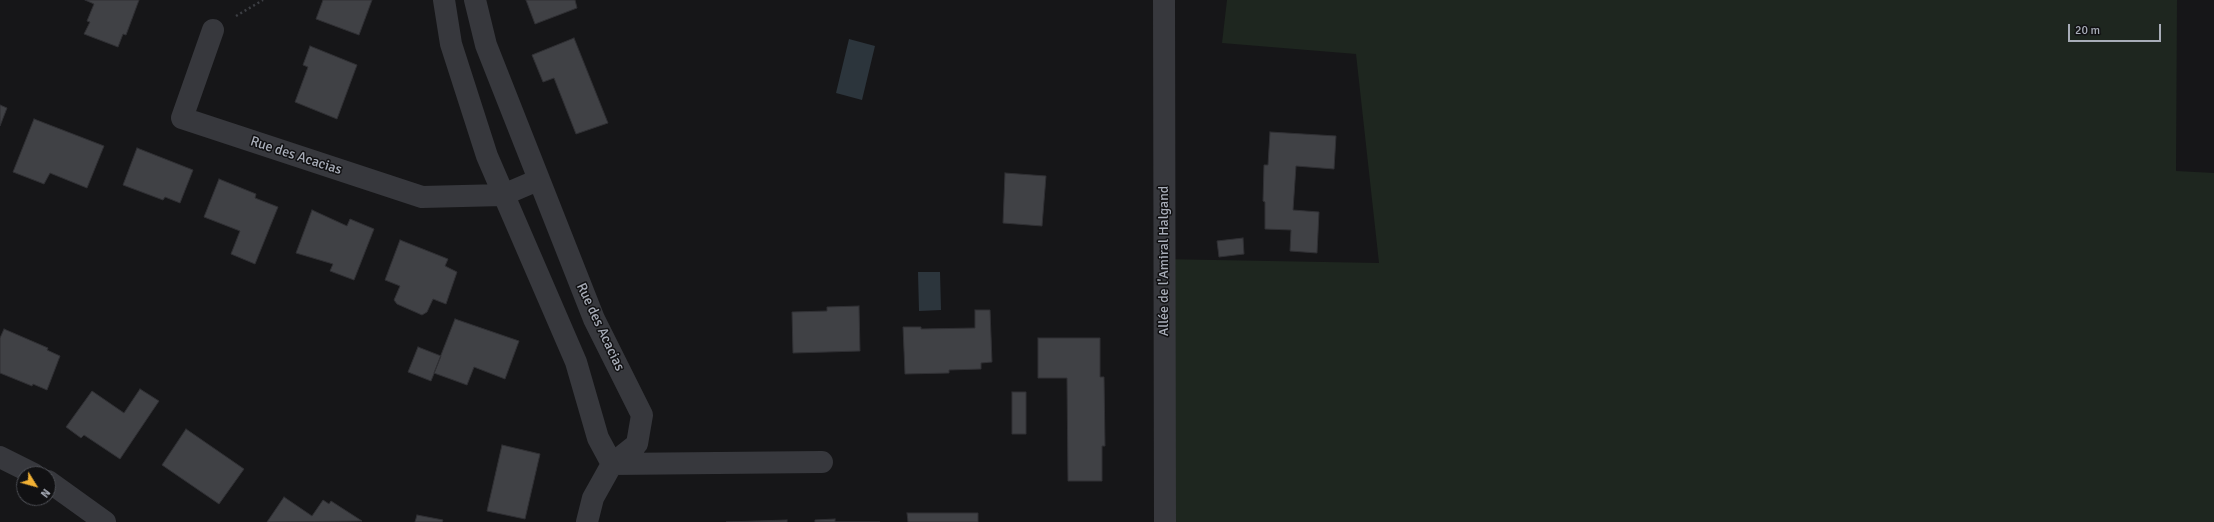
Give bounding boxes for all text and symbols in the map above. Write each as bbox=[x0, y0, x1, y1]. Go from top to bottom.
scale bar bbox=[2070, 16, 2163, 42]
text: 20 m bbox=[2075, 23, 2100, 38]
street label: Rue des Acacias bbox=[248, 133, 344, 179]
street label: Allée de l'Amiral Halgand bbox=[1156, 186, 1172, 336]
street label: Rue des Acacias bbox=[572, 280, 628, 374]
north arrow bbox=[16, 466, 56, 506]
text: N bbox=[38, 486, 53, 500]

